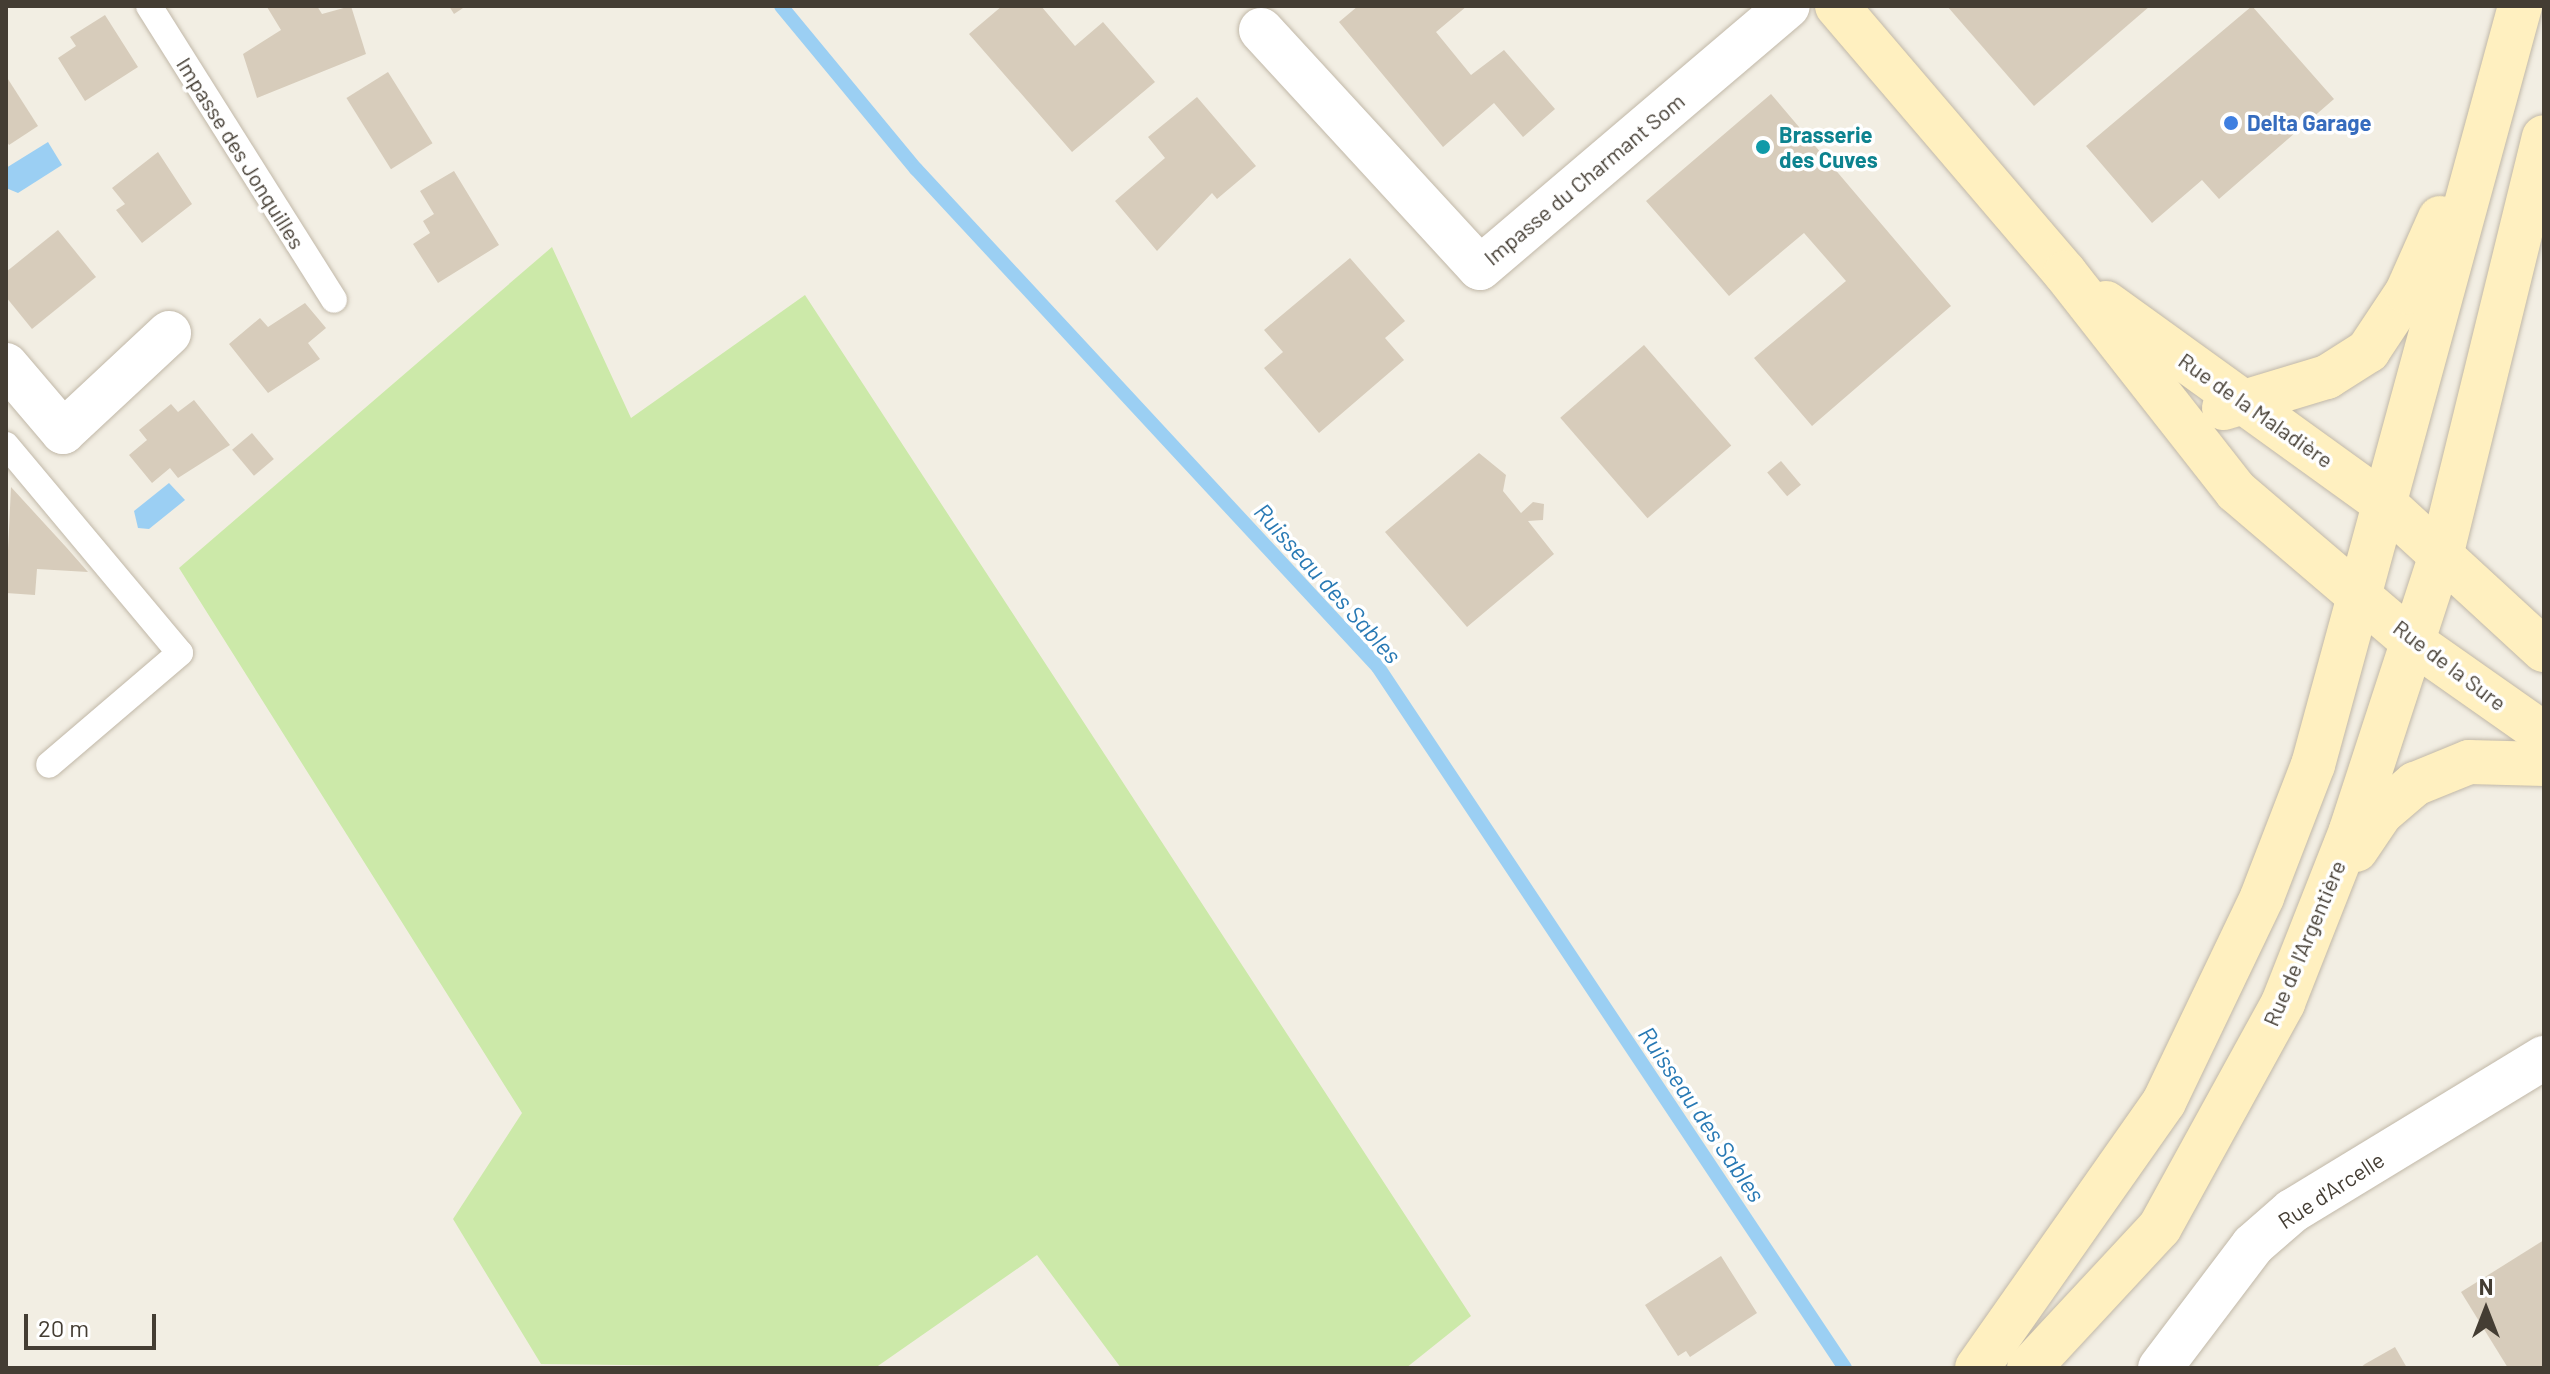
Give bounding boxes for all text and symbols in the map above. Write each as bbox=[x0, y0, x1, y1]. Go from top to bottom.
street label: Impasse des Jonquilles bbox=[171, 52, 311, 254]
street label: Impasse du Charmant Som bbox=[1478, 87, 1690, 271]
place label: Delta Garage bbox=[2247, 110, 2372, 136]
marker: Delta Garage bbox=[2222, 114, 2240, 132]
place label: Brasserie des Cuves bbox=[1779, 121, 1878, 172]
marker: Brasserie des Cuves bbox=[1754, 138, 1772, 156]
street label: Rue de la Maladière bbox=[2174, 347, 2338, 473]
water label: Ruisseau des Sables bbox=[1249, 497, 1407, 669]
street label: Rue de la Sure bbox=[2388, 614, 2512, 716]
street label: Rue de l'Argentière bbox=[2257, 856, 2351, 1030]
water label: Ruisseau des Sables bbox=[1633, 1021, 1771, 1207]
street label: Rue d'Arcelle bbox=[2273, 1146, 2389, 1234]
north arrow bbox=[2446, 1270, 2526, 1350]
text: N bbox=[2479, 1273, 2493, 1299]
scale bar bbox=[28, 1298, 160, 1348]
text: 20 m bbox=[38, 1313, 89, 1342]

